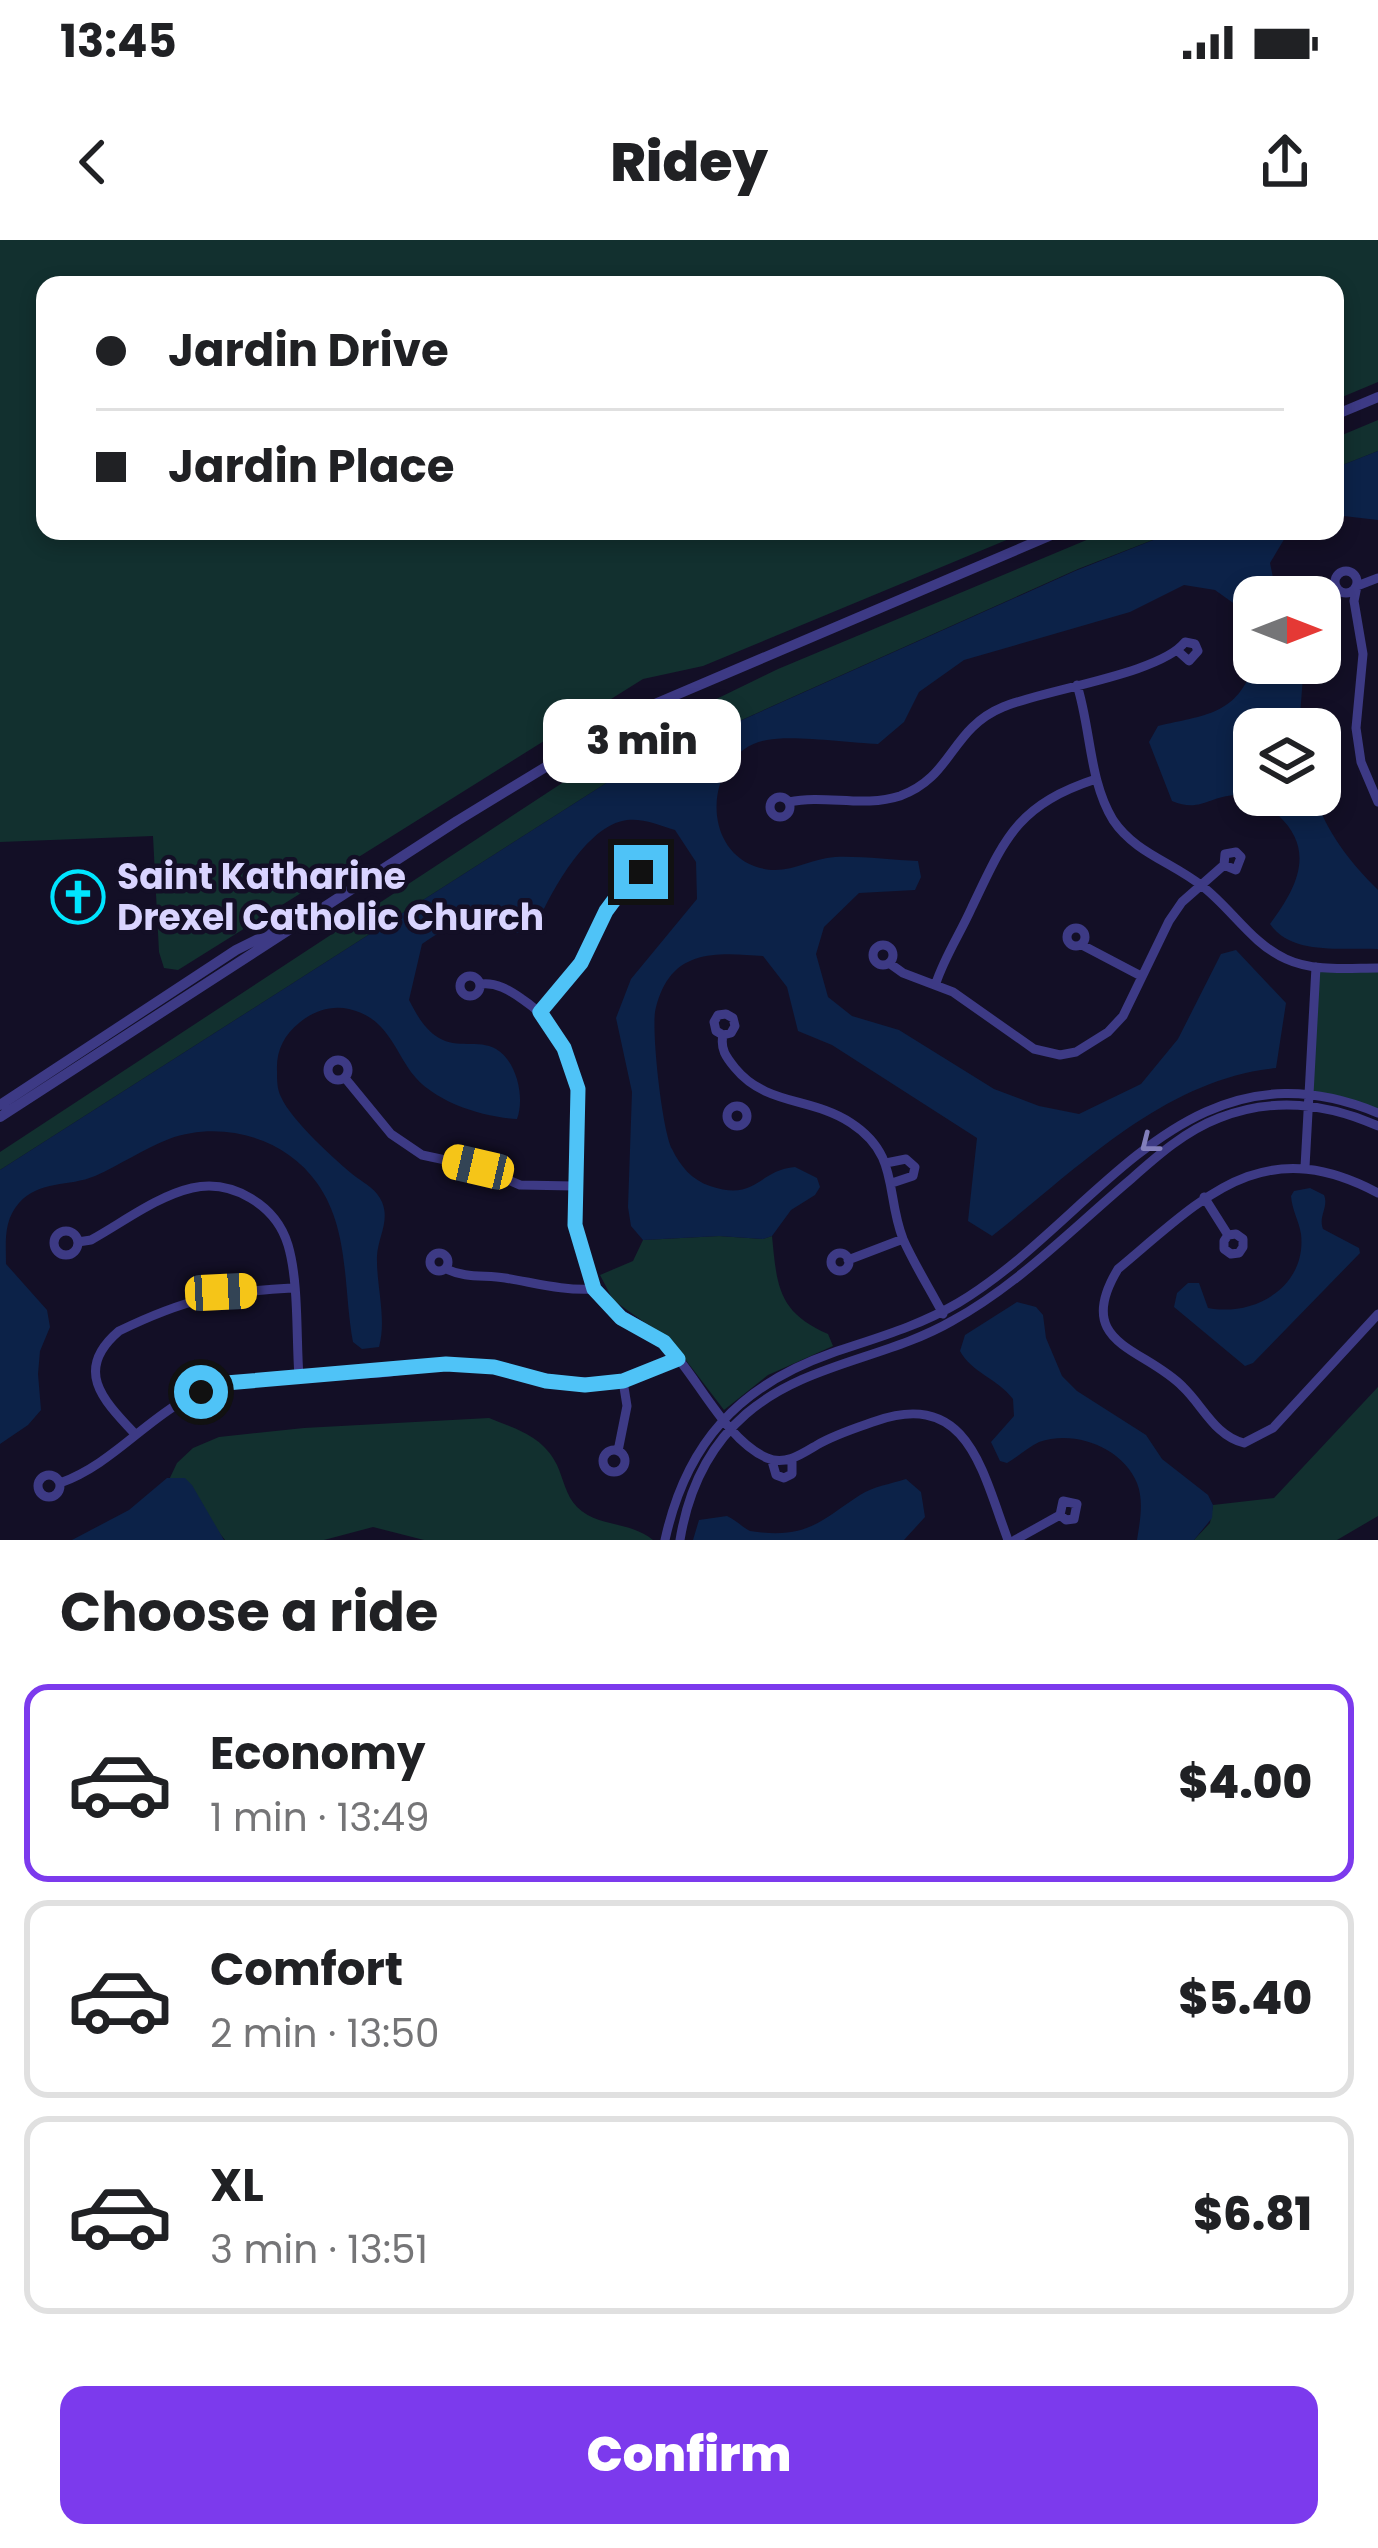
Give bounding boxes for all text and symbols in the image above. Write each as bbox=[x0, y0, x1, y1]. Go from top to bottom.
text: 13:45 bbox=[60, 10, 177, 73]
text: Ridey bbox=[610, 124, 768, 200]
icon: back bbox=[60, 129, 126, 195]
icon: share bbox=[1252, 129, 1318, 195]
text: Jardin Drive bbox=[168, 319, 449, 382]
text: Jardin Place bbox=[168, 435, 454, 498]
north arrow bbox=[1233, 576, 1341, 684]
map controls bbox=[1233, 576, 1341, 816]
callout: 3 min bbox=[542, 698, 740, 782]
button: layers bbox=[1233, 708, 1341, 816]
text: 3 min bbox=[586, 713, 698, 768]
route end bbox=[614, 845, 668, 899]
place label: Saint Katharine Drexel Catholic Church bbox=[117, 851, 544, 943]
church icon: Saint Katharine Drexel Catholic Church bbox=[50, 869, 106, 925]
one-way arrow bbox=[1141, 1130, 1163, 1152]
car bbox=[439, 1141, 517, 1193]
car bbox=[184, 1272, 258, 1312]
route start bbox=[174, 1365, 228, 1419]
text: Choose a ride bbox=[60, 1574, 438, 1650]
text: Economy bbox=[210, 1722, 425, 1785]
icon: car bbox=[66, 1729, 174, 1837]
text: $4.00 bbox=[1178, 1751, 1312, 1814]
text: 1 min · 13:49 bbox=[210, 1790, 430, 1845]
text: Comfort bbox=[210, 1938, 403, 2001]
icon: car bbox=[66, 1945, 174, 2053]
text: $5.40 bbox=[1179, 1967, 1312, 2030]
text: 2 min · 13:50 bbox=[210, 2006, 439, 2061]
text: XL bbox=[210, 2154, 264, 2217]
icon: car bbox=[66, 2161, 174, 2269]
text: $6.81 bbox=[1193, 2183, 1312, 2246]
text: 3 min · 13:51 bbox=[210, 2222, 428, 2277]
button: Confirm bbox=[60, 2386, 1318, 2524]

